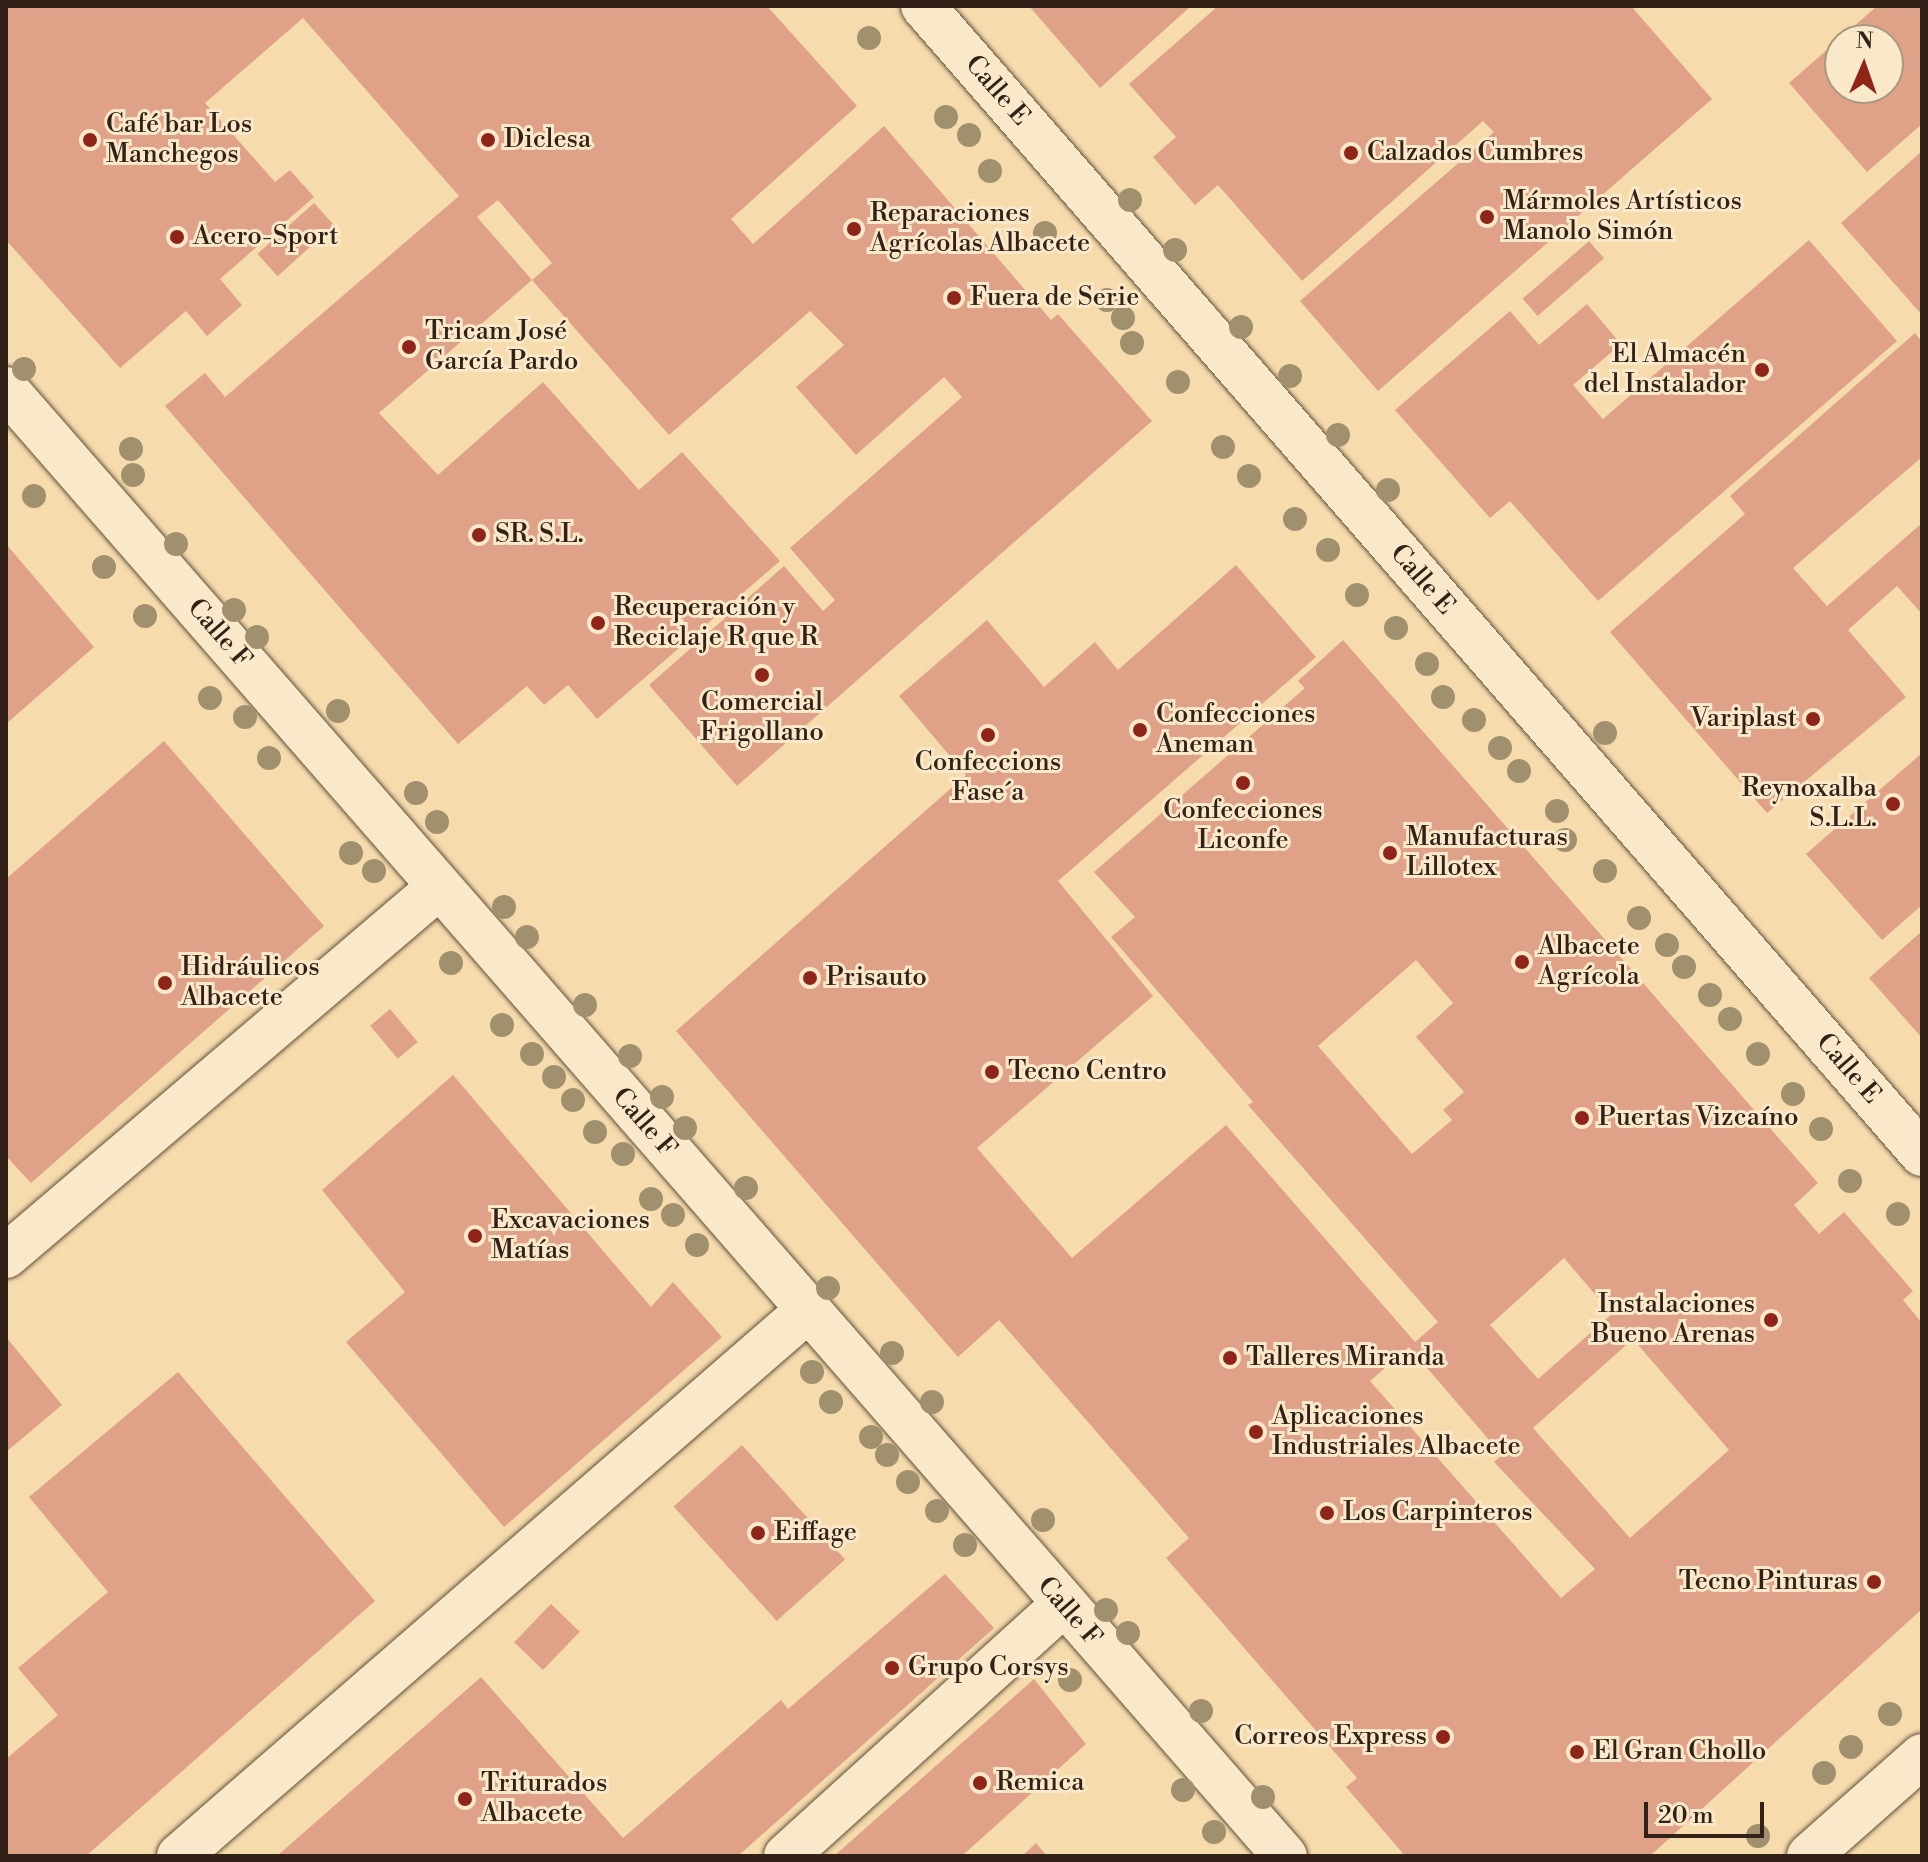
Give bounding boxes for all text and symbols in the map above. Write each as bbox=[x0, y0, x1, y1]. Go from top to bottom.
north arrow bbox=[1824, 24, 1904, 104]
text: N bbox=[1856, 28, 1874, 55]
street label: Calle E bbox=[958, 49, 1036, 133]
place label: Café bar Los Manchegos bbox=[106, 109, 252, 170]
place label: Diclesa bbox=[504, 124, 591, 156]
marker: Café bar Los Manchegos bbox=[81, 131, 99, 149]
marker: Diclesa bbox=[479, 131, 497, 149]
place label: Calzados Cumbres bbox=[1367, 137, 1583, 169]
marker: Calzados Cumbres bbox=[1342, 144, 1360, 162]
place label: Mármoles Artísticos Manolo Simón bbox=[1503, 186, 1742, 248]
place label: Reparaciones Agrícolas Albacete bbox=[870, 198, 1090, 260]
marker: Mármoles Artísticos Manolo Simón bbox=[1478, 208, 1496, 226]
marker: Reparaciones Agrícolas Albacete bbox=[845, 220, 863, 238]
place label: Acero-Sport bbox=[193, 221, 339, 253]
marker: Acero-Sport bbox=[168, 228, 186, 246]
place label: Fuera de Serie bbox=[970, 282, 1139, 314]
marker: Fuera de Serie bbox=[945, 289, 963, 307]
place label: Tricam José García Pardo bbox=[425, 316, 578, 378]
marker: Tricam José García Pardo bbox=[400, 338, 418, 356]
place label: El Almacén del Instalador bbox=[1584, 339, 1746, 400]
marker: El Almacén del Instalador bbox=[1753, 361, 1771, 379]
place label: SR. S.L. bbox=[495, 519, 584, 551]
marker: SR. S.L. bbox=[470, 526, 488, 544]
street label: Calle E bbox=[1383, 538, 1461, 622]
place label: Recuperación y Reciclaje R que R bbox=[614, 592, 818, 654]
street label: Calle F bbox=[180, 593, 258, 675]
marker: Recuperación y Reciclaje R que R bbox=[589, 614, 607, 632]
marker: Comercial Frigollano bbox=[753, 666, 771, 684]
place label: Comercial Frigollano bbox=[700, 687, 824, 748]
place label: Confecciones Aneman bbox=[1156, 699, 1315, 760]
place label: Variplast bbox=[1690, 703, 1797, 735]
marker: Variplast bbox=[1804, 710, 1822, 728]
marker: Confecciones Aneman bbox=[1131, 721, 1149, 739]
marker: Confeccions Fase´a bbox=[979, 726, 997, 744]
place label: Confeccions Fase´a bbox=[915, 747, 1061, 808]
place label: Reynoxalba S.L.L. bbox=[1741, 773, 1877, 834]
marker: Confecciones Liconfe bbox=[1234, 774, 1252, 792]
place label: Confecciones Liconfe bbox=[1163, 795, 1323, 856]
marker: Reynoxalba S.L.L. bbox=[1884, 795, 1902, 813]
place label: Manufacturas Lillotex bbox=[1406, 822, 1568, 884]
marker: Manufacturas Lillotex bbox=[1381, 844, 1399, 862]
place label: Albacete Agrícola bbox=[1538, 931, 1640, 992]
place label: Hidráulicos Albacete bbox=[181, 952, 320, 1014]
marker: Albacete Agrícola bbox=[1513, 953, 1531, 971]
place label: Prisauto bbox=[826, 962, 927, 994]
marker: Prisauto bbox=[801, 969, 819, 987]
marker: Hidráulicos Albacete bbox=[156, 974, 174, 992]
street label: Calle E bbox=[1809, 1027, 1887, 1111]
place label: Tecno Centro bbox=[1008, 1056, 1167, 1088]
marker: Tecno Centro bbox=[983, 1063, 1001, 1081]
street label: Calle F bbox=[605, 1082, 683, 1164]
place label: Puertas Vizcaíno bbox=[1598, 1102, 1799, 1134]
marker: Puertas Vizcaíno bbox=[1573, 1109, 1591, 1127]
place label: Excavaciones Matías bbox=[491, 1205, 650, 1266]
marker: Excavaciones Matías bbox=[466, 1227, 484, 1245]
place label: Instalaciones Bueno Arenas bbox=[1591, 1289, 1755, 1350]
marker: Instalaciones Bueno Arenas bbox=[1762, 1311, 1780, 1329]
place label: Talleres Miranda bbox=[1246, 1342, 1445, 1374]
marker: Talleres Miranda bbox=[1221, 1349, 1239, 1367]
place label: Aplicaciones Industriales Albacete bbox=[1272, 1401, 1521, 1462]
marker: Aplicaciones Industriales Albacete bbox=[1247, 1423, 1265, 1441]
place label: Los Carpinteros bbox=[1343, 1497, 1533, 1529]
marker: Los Carpinteros bbox=[1318, 1504, 1336, 1522]
place label: Eiffage bbox=[774, 1517, 857, 1549]
marker: Eiffage bbox=[749, 1524, 767, 1542]
place label: Tecno Pinturas bbox=[1679, 1566, 1858, 1598]
street label: Calle F bbox=[1030, 1571, 1108, 1653]
marker: Tecno Pinturas bbox=[1865, 1573, 1883, 1591]
place label: Grupo Corsys bbox=[908, 1652, 1069, 1684]
marker: Grupo Corsys bbox=[883, 1659, 901, 1677]
place label: Correos Express bbox=[1234, 1721, 1427, 1753]
marker: Correos Express bbox=[1434, 1728, 1452, 1746]
place label: El Gran Chollo bbox=[1593, 1736, 1766, 1768]
marker: El Gran Chollo bbox=[1568, 1743, 1586, 1761]
place label: Remica bbox=[996, 1767, 1085, 1799]
place label: Triturados Albacete bbox=[481, 1768, 607, 1830]
marker: Remica bbox=[971, 1774, 989, 1792]
scale bar bbox=[1648, 1786, 1768, 1836]
marker: Triturados Albacete bbox=[456, 1790, 474, 1808]
text: 20 m bbox=[1658, 1801, 1714, 1831]

